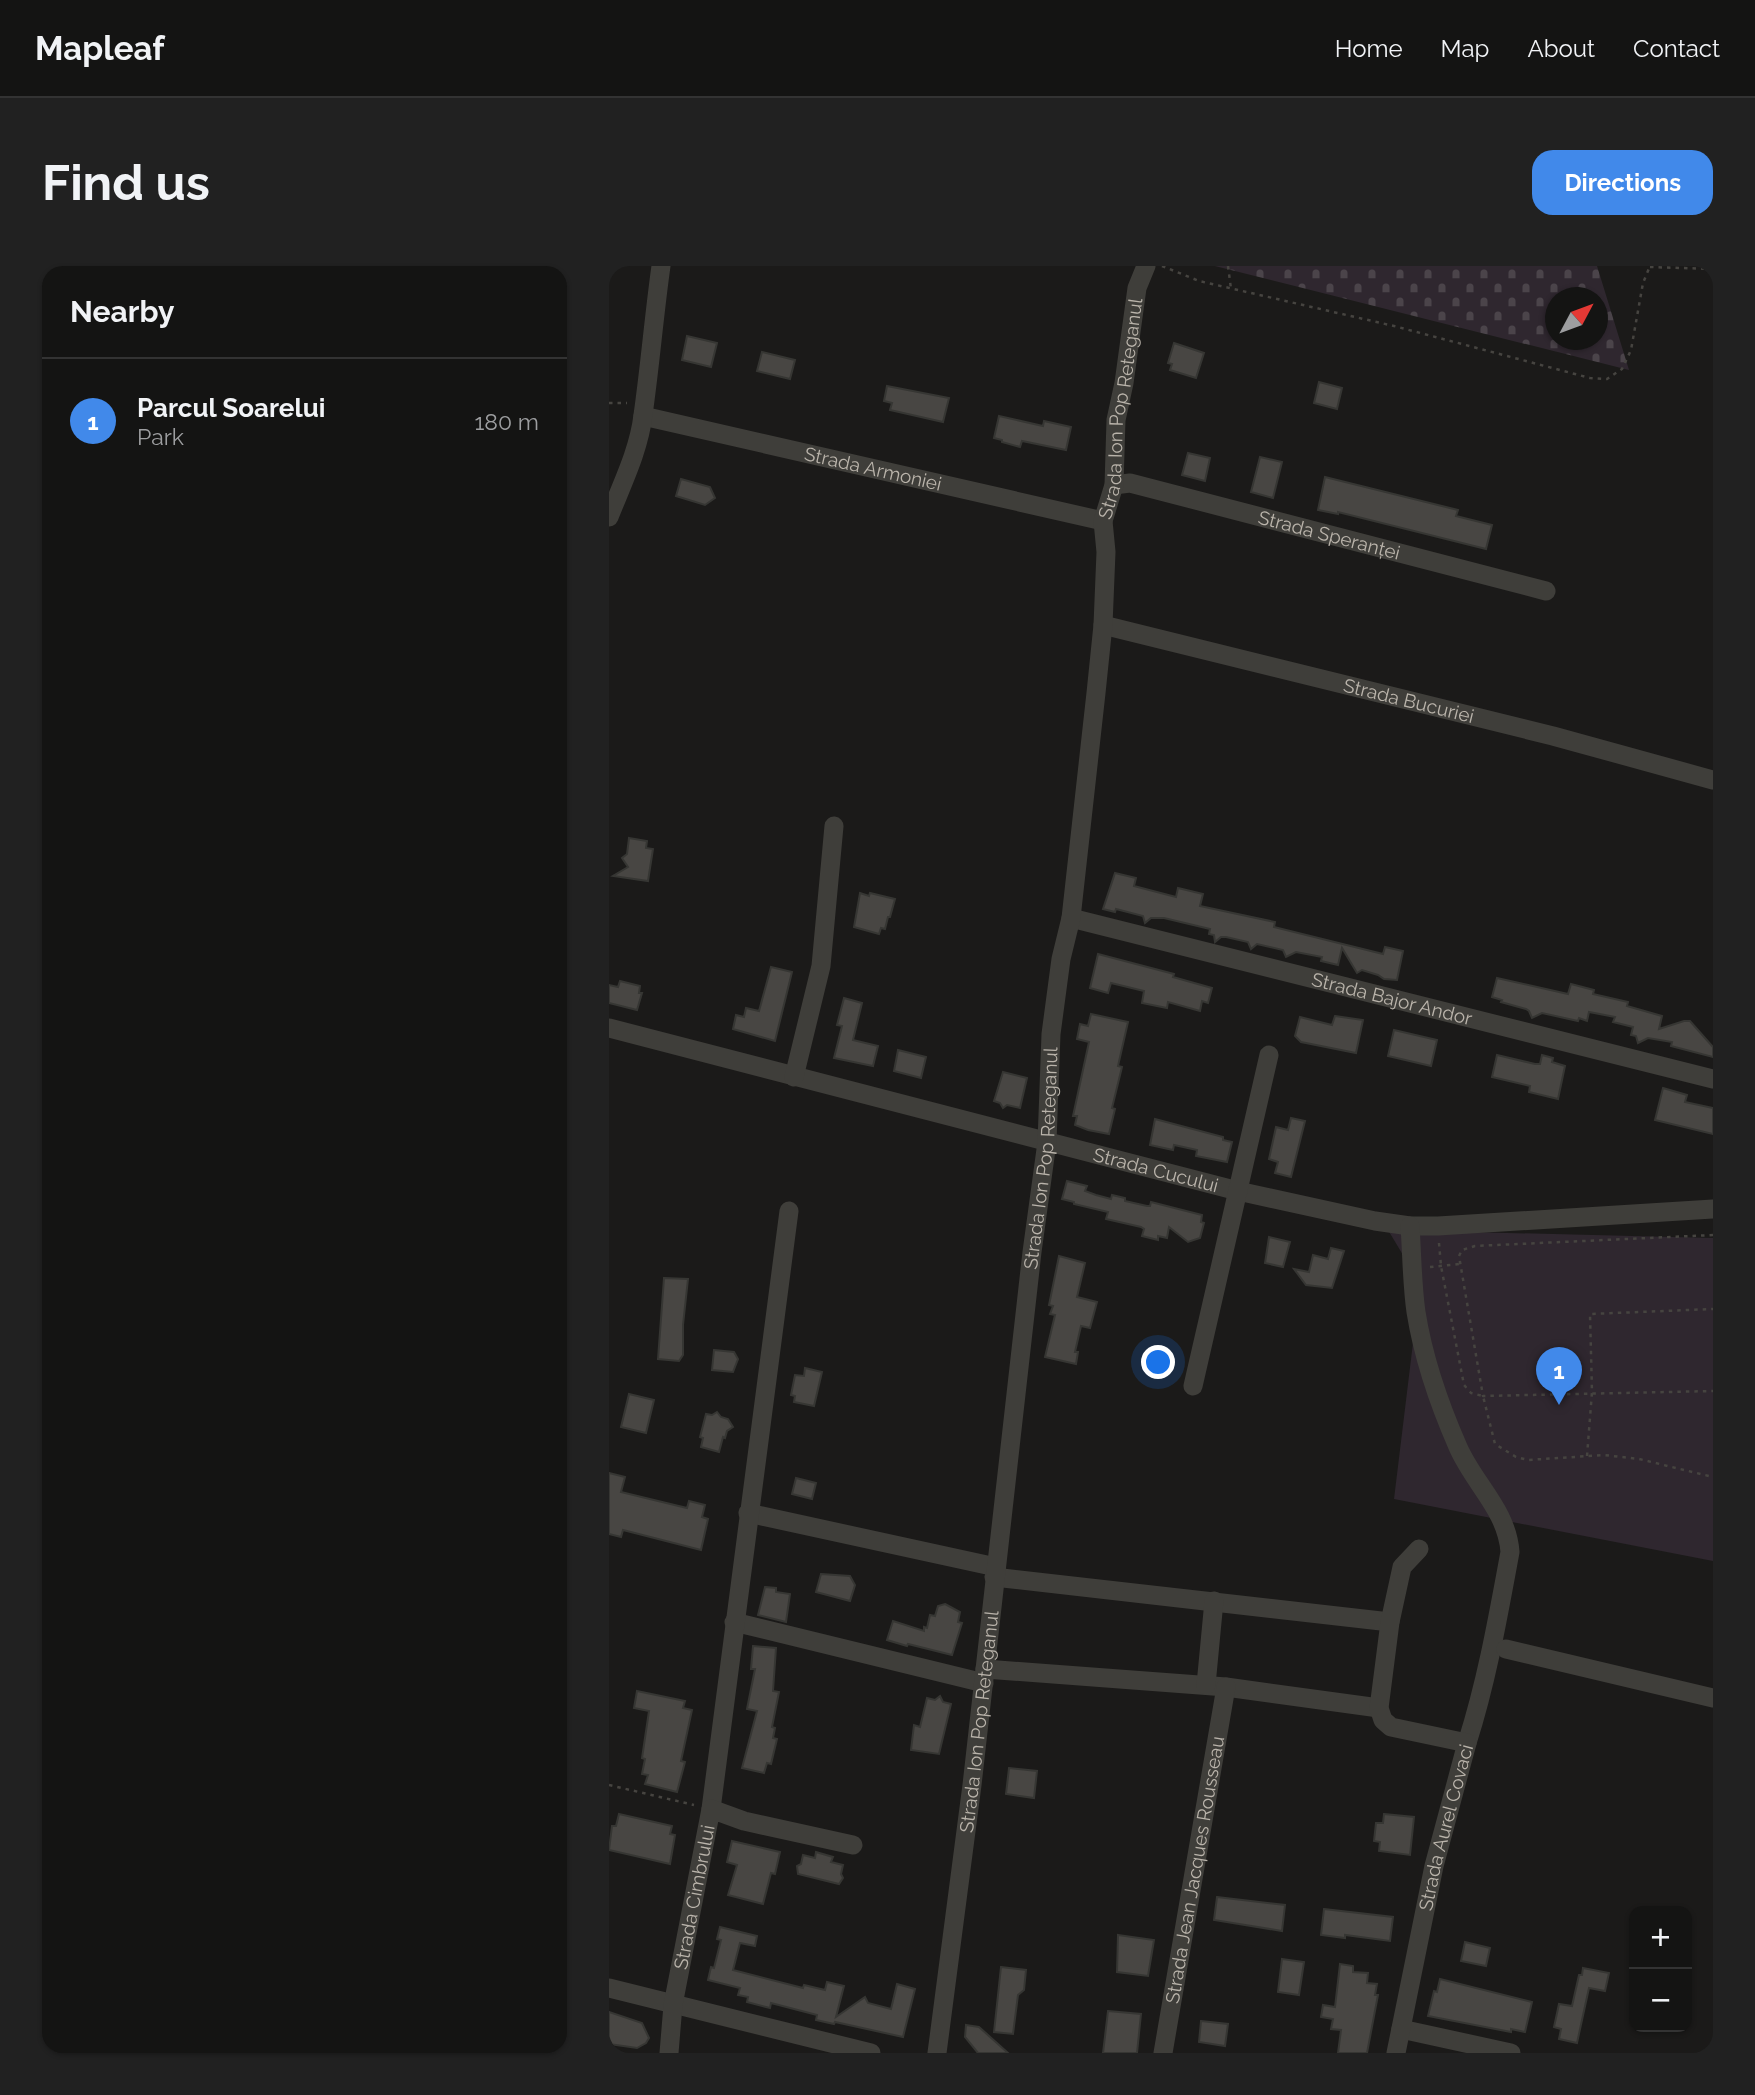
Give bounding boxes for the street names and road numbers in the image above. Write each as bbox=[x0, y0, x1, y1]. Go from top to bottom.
street label: Strada Ion Pop Reteganul bbox=[1093, 296, 1147, 522]
street label: Strada Armoniei bbox=[802, 442, 944, 495]
street label: Strada Speranței bbox=[1256, 506, 1403, 564]
street label: Strada Bucuriei bbox=[1341, 674, 1476, 727]
street label: Strada Bajor Andor bbox=[1310, 968, 1475, 1029]
street label: Strada Ion Pop Reteganul bbox=[1019, 1046, 1062, 1270]
street label: Strada Cucului bbox=[1091, 1143, 1221, 1196]
street label: Strada Ion Pop Reteganul bbox=[955, 1609, 1003, 1834]
street label: Strada Jean Jacques Rousseau bbox=[1161, 1734, 1228, 2005]
street label: Strada Aurel Covaci bbox=[1414, 1742, 1477, 1913]
street label: Strada Cimbrului bbox=[669, 1823, 719, 1971]

